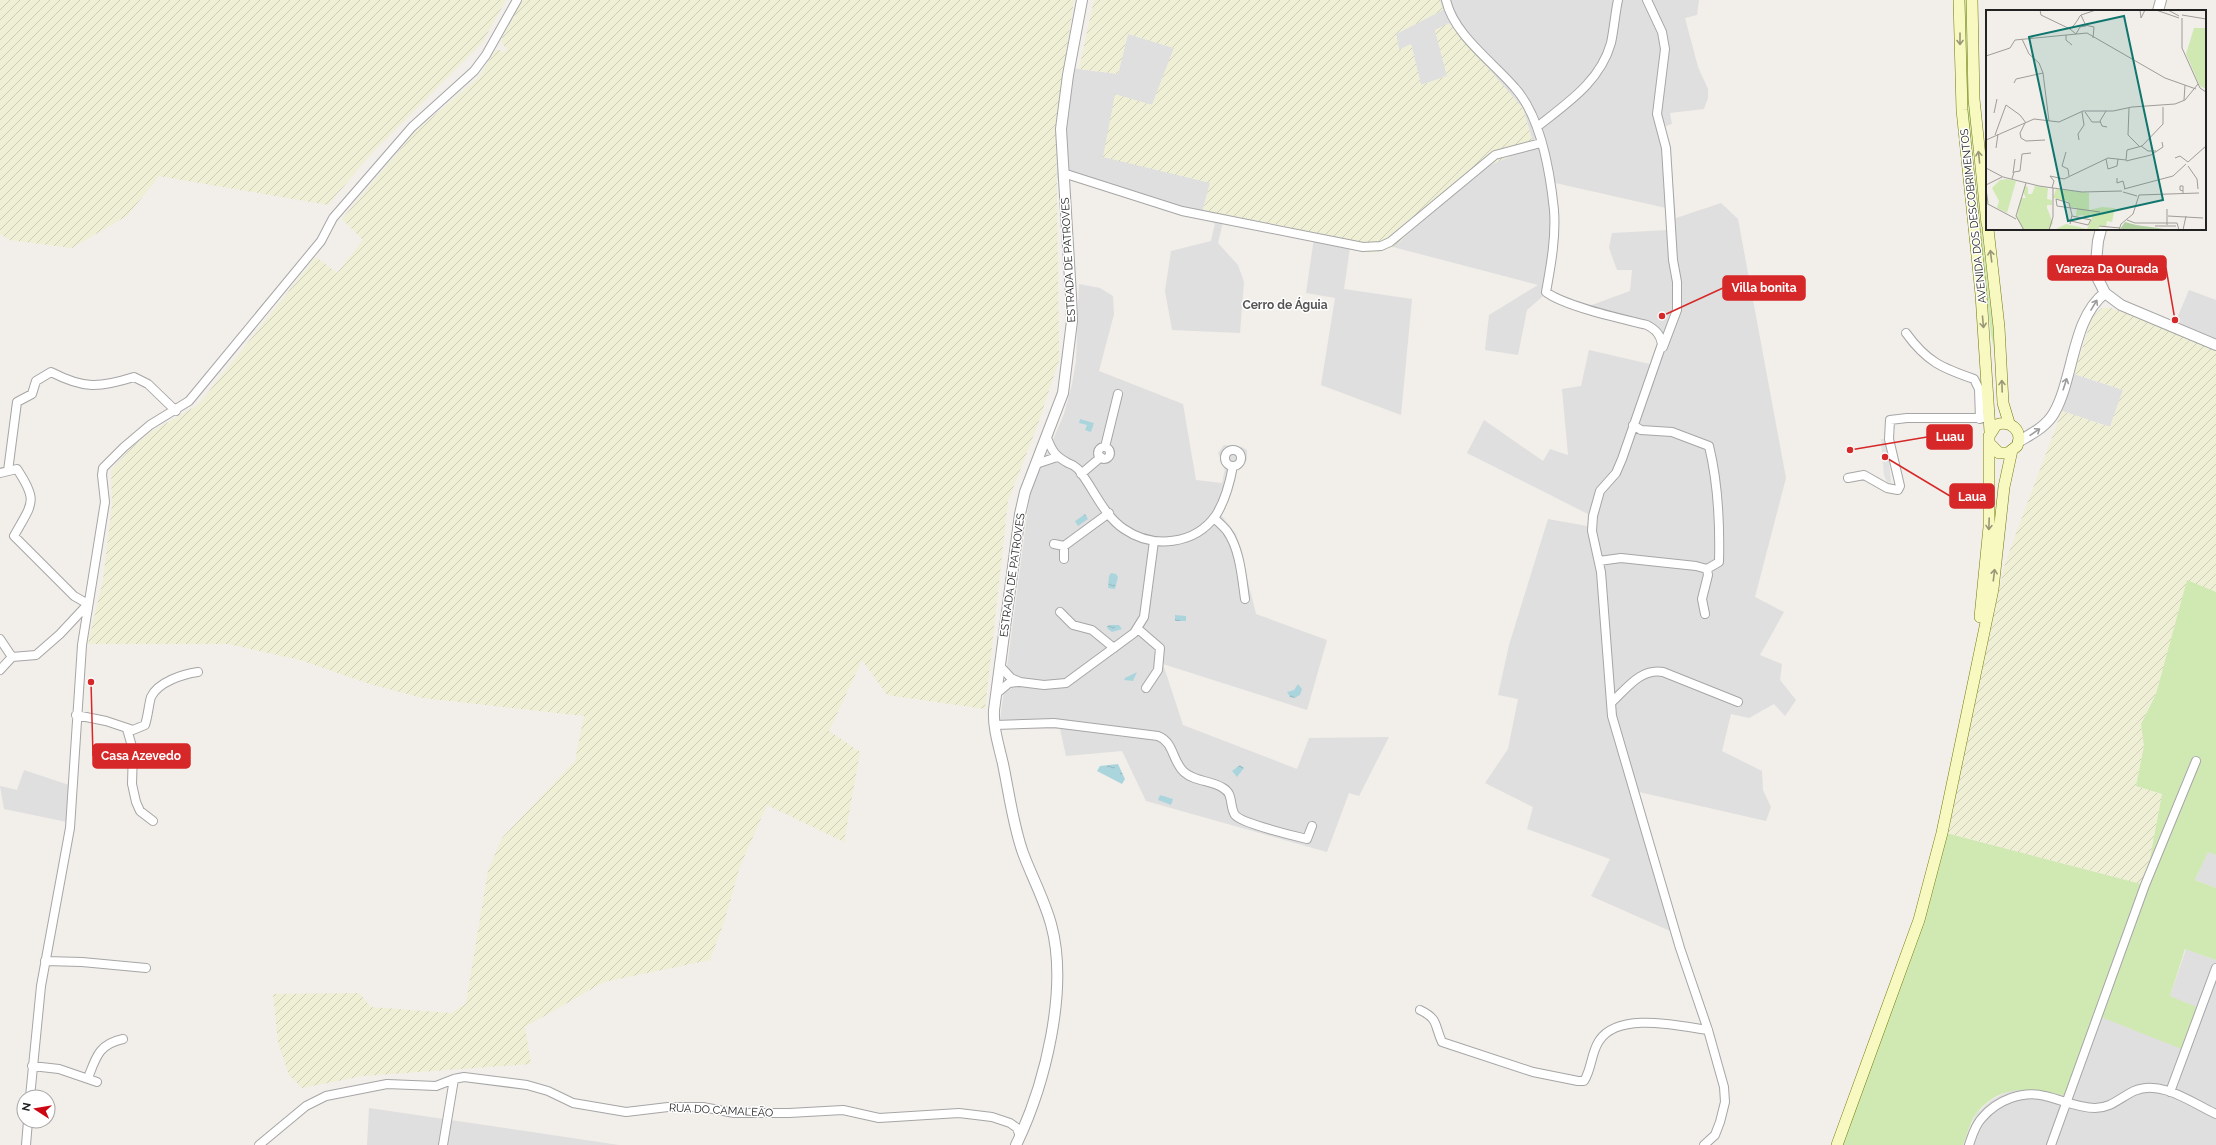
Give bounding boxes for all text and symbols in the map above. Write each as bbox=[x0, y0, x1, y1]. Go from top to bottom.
inset map bbox=[1986, 10, 2206, 230]
one-way arrow bbox=[1956, 32, 1964, 45]
street label: AVENIDA DOS DESCOBRIMENTOS bbox=[1958, 128, 1989, 304]
one-way arrow bbox=[1975, 151, 1983, 164]
street label: ESTRADA DE PATROVES bbox=[1059, 197, 1078, 323]
one-way arrow bbox=[1987, 250, 1995, 263]
callout: Vareza Da Ourada bbox=[2048, 256, 2166, 280]
text: Vareza Da Ourada bbox=[2056, 262, 2158, 276]
callout: Villa bonita bbox=[1723, 276, 1805, 300]
text: Villa bonita bbox=[1731, 281, 1797, 295]
district label: Cerro de Águia bbox=[1242, 297, 1328, 312]
one-way arrow bbox=[2090, 299, 2098, 311]
one-way arrow bbox=[1980, 315, 1987, 328]
one-way arrow bbox=[2062, 378, 2069, 391]
one-way arrow bbox=[1998, 380, 2006, 393]
callout: Luau bbox=[1927, 425, 1972, 449]
one-way arrow bbox=[2029, 428, 2040, 436]
text: Luau bbox=[1936, 430, 1964, 444]
callout: Laua bbox=[1950, 484, 1994, 508]
text: Laua bbox=[1958, 490, 1986, 504]
street label: ESTRADA DE PATROVES bbox=[997, 512, 1028, 638]
one-way arrow bbox=[1985, 517, 1993, 530]
one-way arrow bbox=[1991, 569, 1998, 582]
callout: Casa Azevedo bbox=[93, 744, 190, 768]
text: Casa Azevedo bbox=[101, 749, 181, 763]
north arrow bbox=[16, 1089, 56, 1129]
street label: RUA DO CAMALEÃO bbox=[668, 1100, 774, 1120]
text: N bbox=[19, 1102, 34, 1112]

